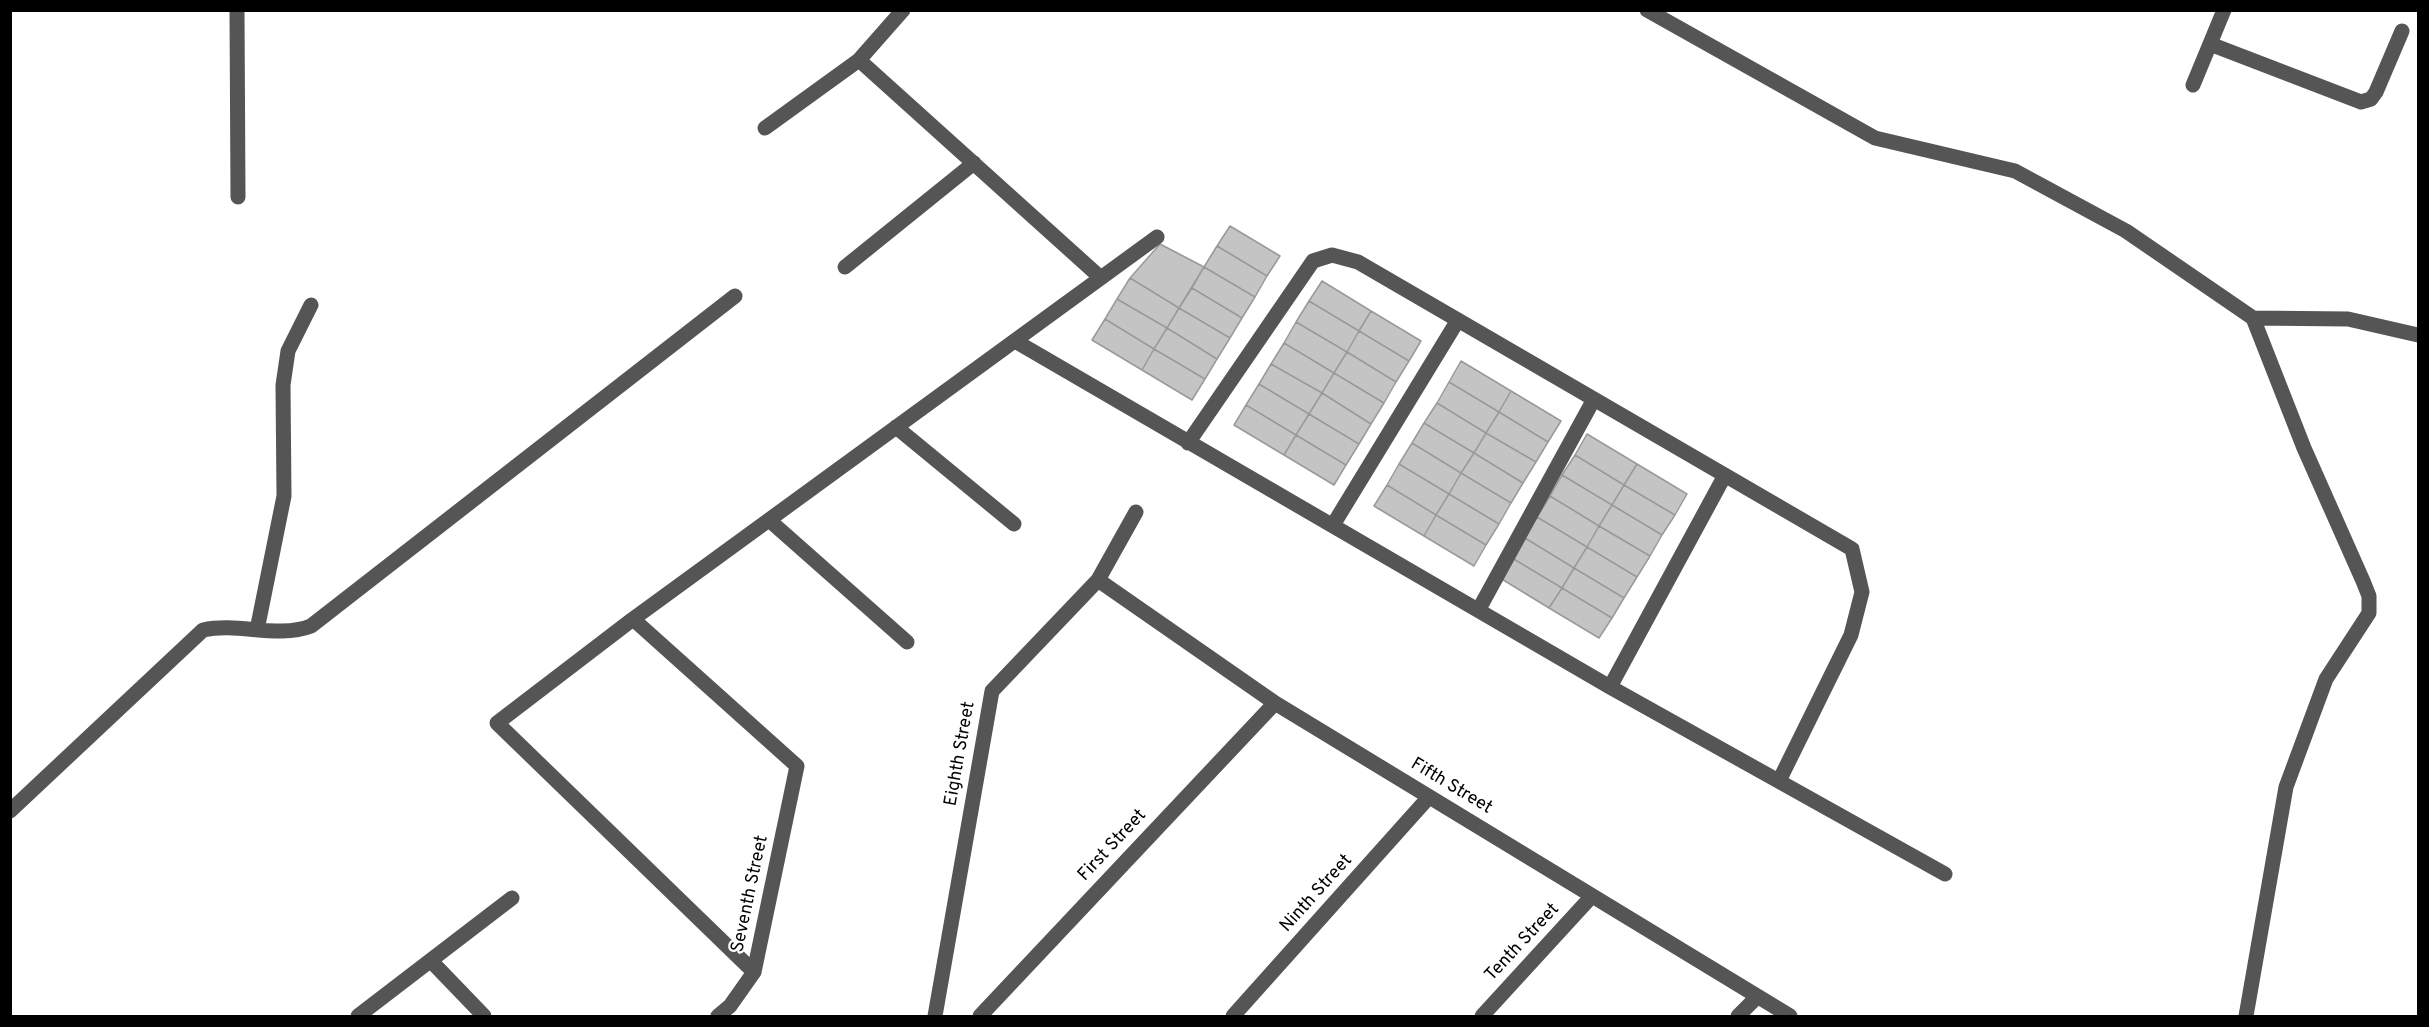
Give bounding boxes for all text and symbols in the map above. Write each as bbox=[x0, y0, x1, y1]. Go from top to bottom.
street label: Eighth Street bbox=[941, 700, 981, 808]
street label: Fifth Street bbox=[1406, 754, 1496, 820]
street label: First Street bbox=[1074, 806, 1152, 886]
street label: Seventh Street bbox=[728, 834, 774, 954]
street label: Ninth Street bbox=[1276, 851, 1358, 937]
street label: Tenth Street bbox=[1481, 899, 1565, 987]

